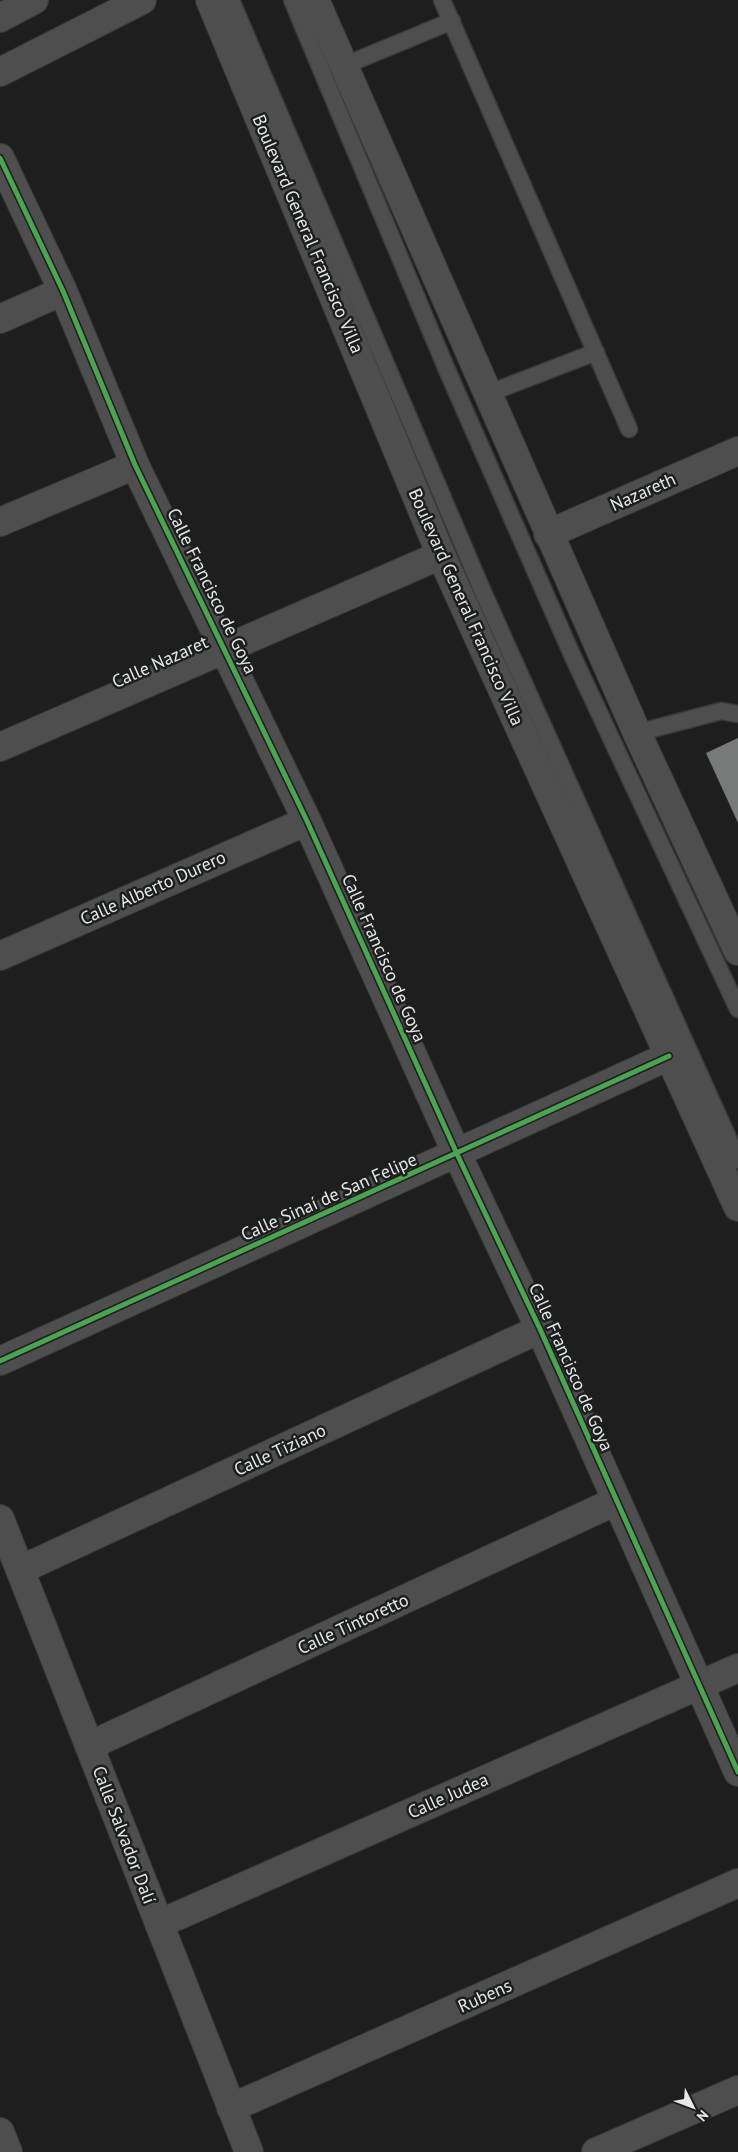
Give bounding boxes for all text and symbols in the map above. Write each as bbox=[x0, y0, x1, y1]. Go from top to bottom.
street label: Boulevard General Francisco Villa bbox=[248, 111, 369, 357]
street label: Nazareth bbox=[606, 467, 679, 516]
street label: Boulevard General Francisco Villa bbox=[404, 485, 529, 729]
street label: Calle Francisco de Goya bbox=[162, 504, 263, 677]
street label: Calle Nazaret bbox=[108, 630, 211, 693]
street label: Calle Alberto Durero bbox=[76, 845, 229, 930]
street label: Calle Francisco de Goya bbox=[337, 870, 432, 1045]
street label: Calle Sinaí de San Felipe bbox=[237, 1147, 420, 1246]
street label: Calle Francisco de Goya bbox=[524, 1279, 619, 1454]
street label: Calle Tiziano bbox=[230, 1418, 329, 1481]
street label: Calle Tintoretto bbox=[294, 1588, 412, 1659]
street label: Calle Salvador Dalí bbox=[88, 1763, 161, 1907]
street label: Calle Judea bbox=[404, 1768, 492, 1824]
street label: Rubens bbox=[454, 1974, 515, 2018]
north arrow bbox=[668, 2082, 718, 2132]
text: N bbox=[693, 2106, 712, 2125]

